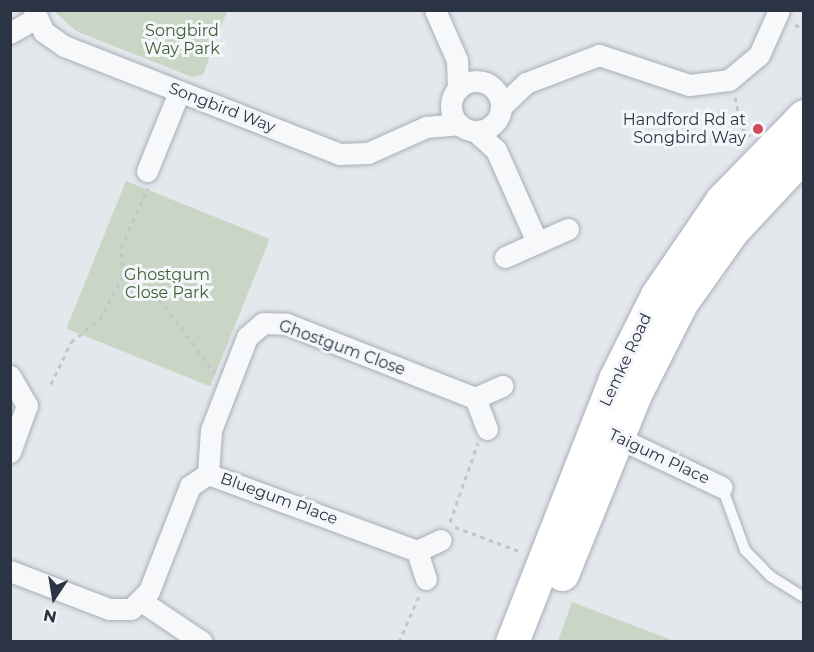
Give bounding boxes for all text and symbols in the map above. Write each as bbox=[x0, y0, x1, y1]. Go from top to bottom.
park label: Songbird Way Park bbox=[144, 21, 220, 59]
street label: Songbird Way bbox=[166, 79, 278, 137]
place label: Handford Rd at Songbird Way bbox=[623, 110, 746, 148]
marker: Handford Rd at Songbird Way bbox=[751, 122, 765, 136]
park label: Ghostgum Close Park bbox=[124, 265, 210, 303]
street label: Lemke Road bbox=[596, 310, 656, 410]
street label: Ghostgum Close bbox=[276, 316, 408, 380]
street label: Taigum Place bbox=[606, 425, 712, 489]
street label: Bluegum Place bbox=[218, 469, 340, 529]
north arrow bbox=[24, 568, 84, 628]
text: N bbox=[42, 605, 58, 627]

